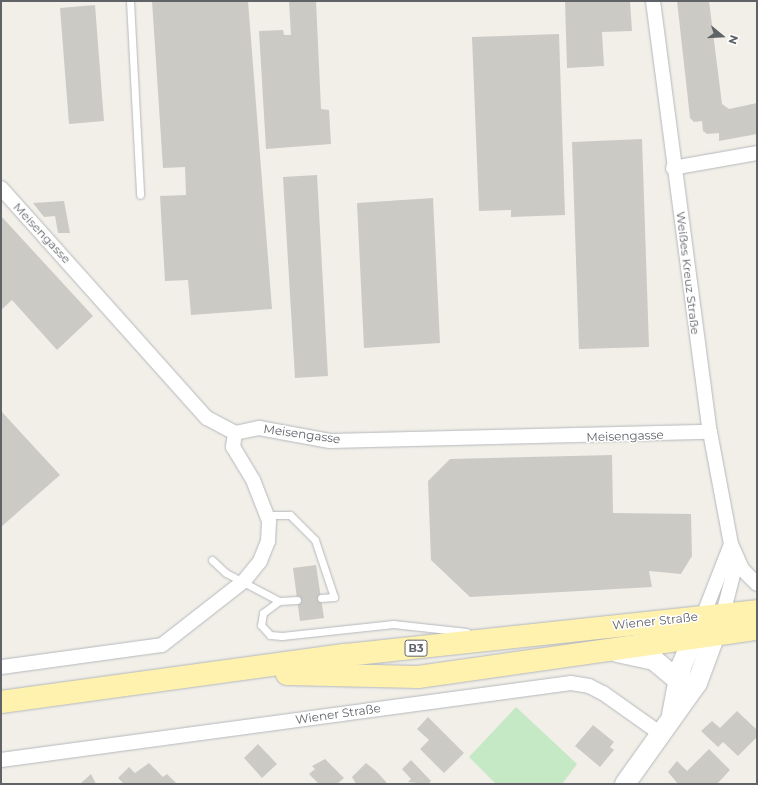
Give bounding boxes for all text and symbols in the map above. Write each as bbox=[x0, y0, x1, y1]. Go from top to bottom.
north arrow bbox=[702, 16, 742, 56]
text: N bbox=[725, 33, 741, 46]
street label: Meisengasse bbox=[10, 200, 74, 266]
street label: Weißes Kreuz Straße bbox=[673, 211, 703, 335]
street label: Meisengasse bbox=[263, 421, 341, 447]
street label: Meisengasse bbox=[586, 427, 664, 445]
street label: Wiener Straße bbox=[612, 609, 698, 633]
road number: B3 bbox=[404, 639, 428, 657]
street label: Wiener Straße bbox=[294, 701, 382, 727]

